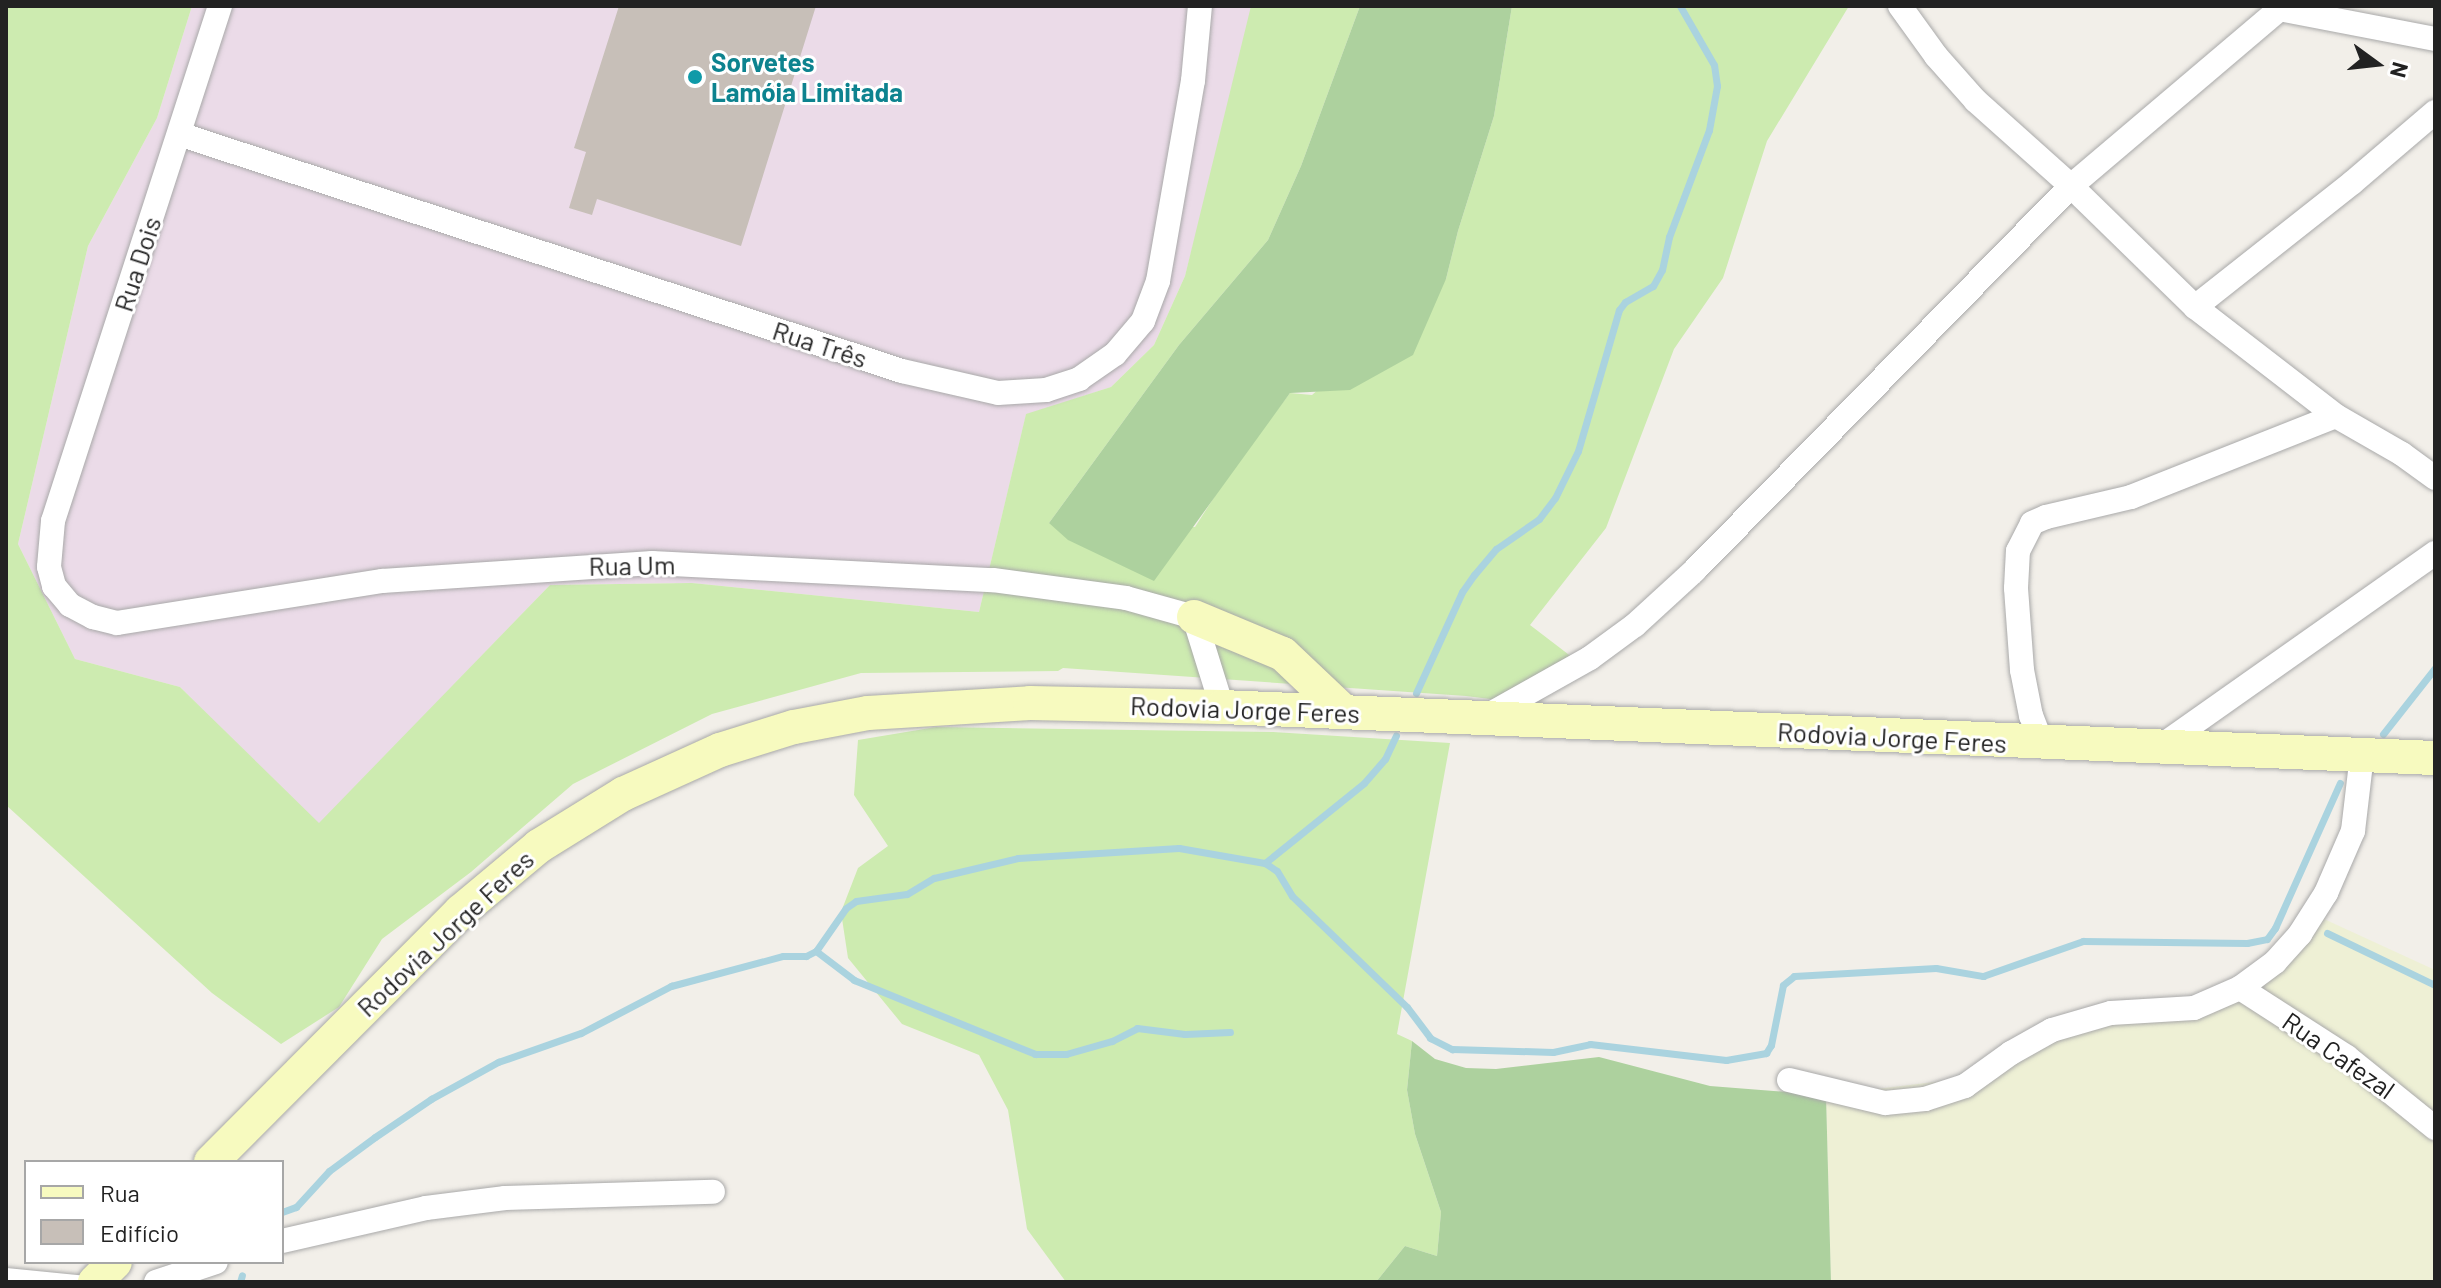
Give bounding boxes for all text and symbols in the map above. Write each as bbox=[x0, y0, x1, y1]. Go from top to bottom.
north arrow bbox=[2337, 24, 2417, 104]
place label: Sorvetes Lamóia Limitada bbox=[711, 46, 903, 108]
text: N bbox=[2386, 60, 2415, 81]
marker: Sorvetes Lamóia Limitada bbox=[686, 68, 704, 86]
street label: Rua Dois bbox=[107, 213, 167, 315]
street label: Rua Três bbox=[769, 314, 871, 374]
street label: Rua Um bbox=[588, 549, 676, 581]
street label: Rodovia Jorge Feres bbox=[1130, 689, 1360, 729]
street label: Rodovia Jorge Feres bbox=[1777, 715, 2007, 759]
street label: Rodovia Jorge Feres bbox=[350, 843, 540, 1023]
street label: Rua Cafezal bbox=[2277, 1005, 2401, 1105]
legend bbox=[24, 1160, 284, 1264]
text: Rua bbox=[100, 1178, 140, 1207]
text: Edifício bbox=[100, 1218, 179, 1247]

